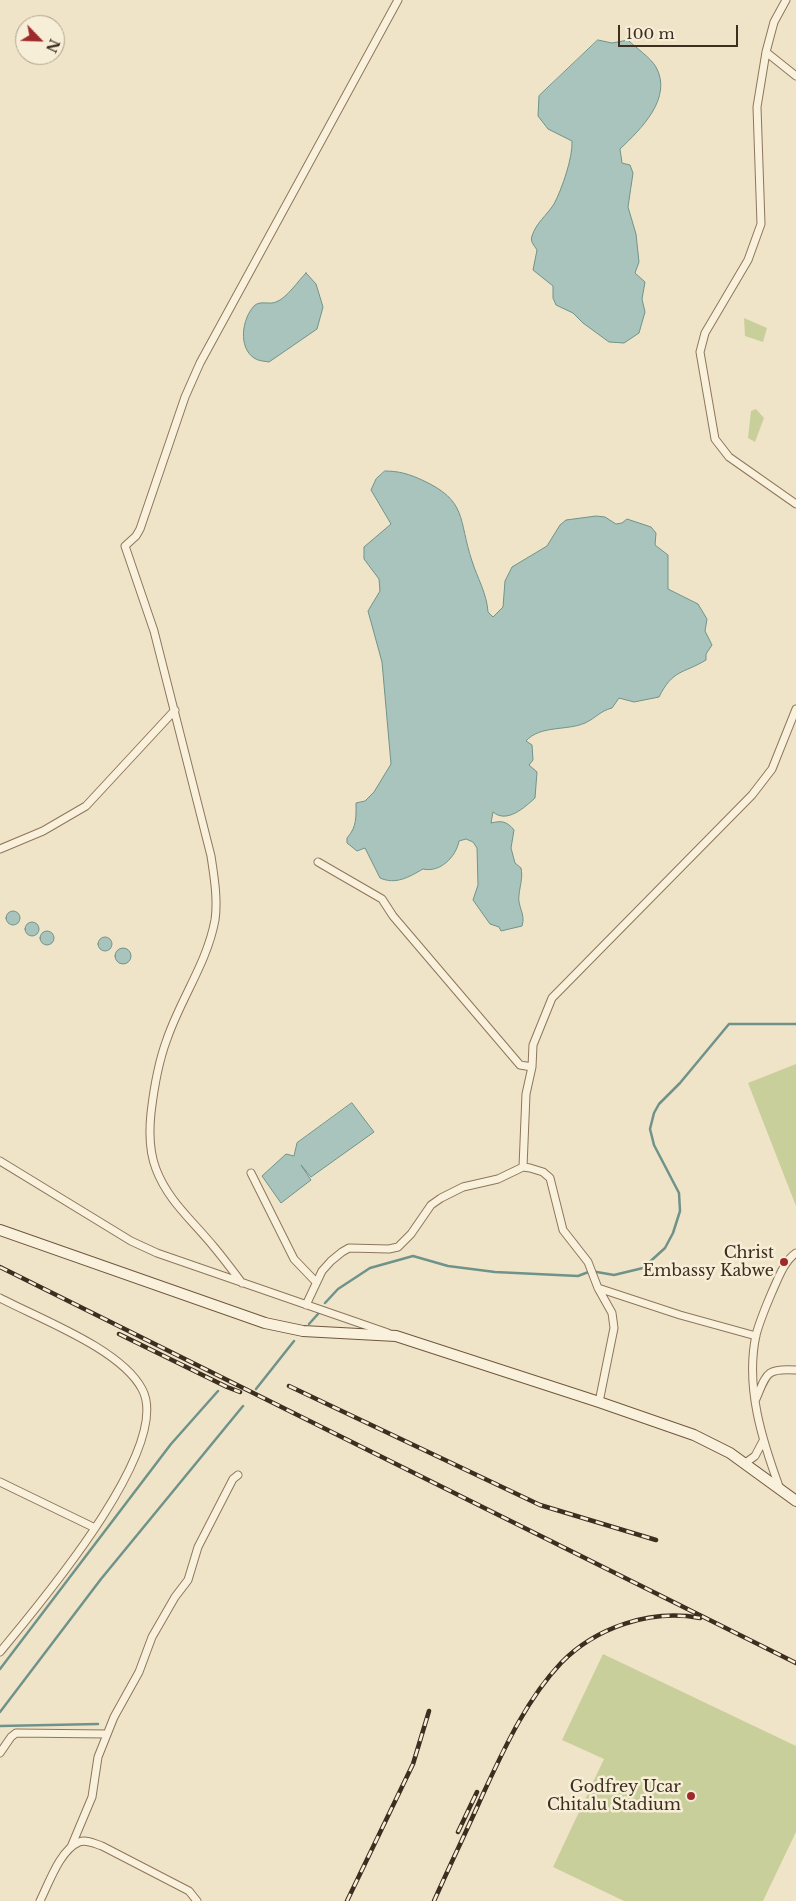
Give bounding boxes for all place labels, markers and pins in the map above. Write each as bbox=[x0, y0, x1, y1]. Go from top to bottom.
place label: Christ Embassy Kabwe bbox=[643, 1243, 774, 1281]
marker: Christ Embassy Kabwe bbox=[778, 1256, 790, 1268]
place label: Godfrey Ucar Chitalu Stadium bbox=[547, 1777, 681, 1815]
marker: Godfrey Ucar Chitalu Stadium bbox=[685, 1790, 697, 1802]

